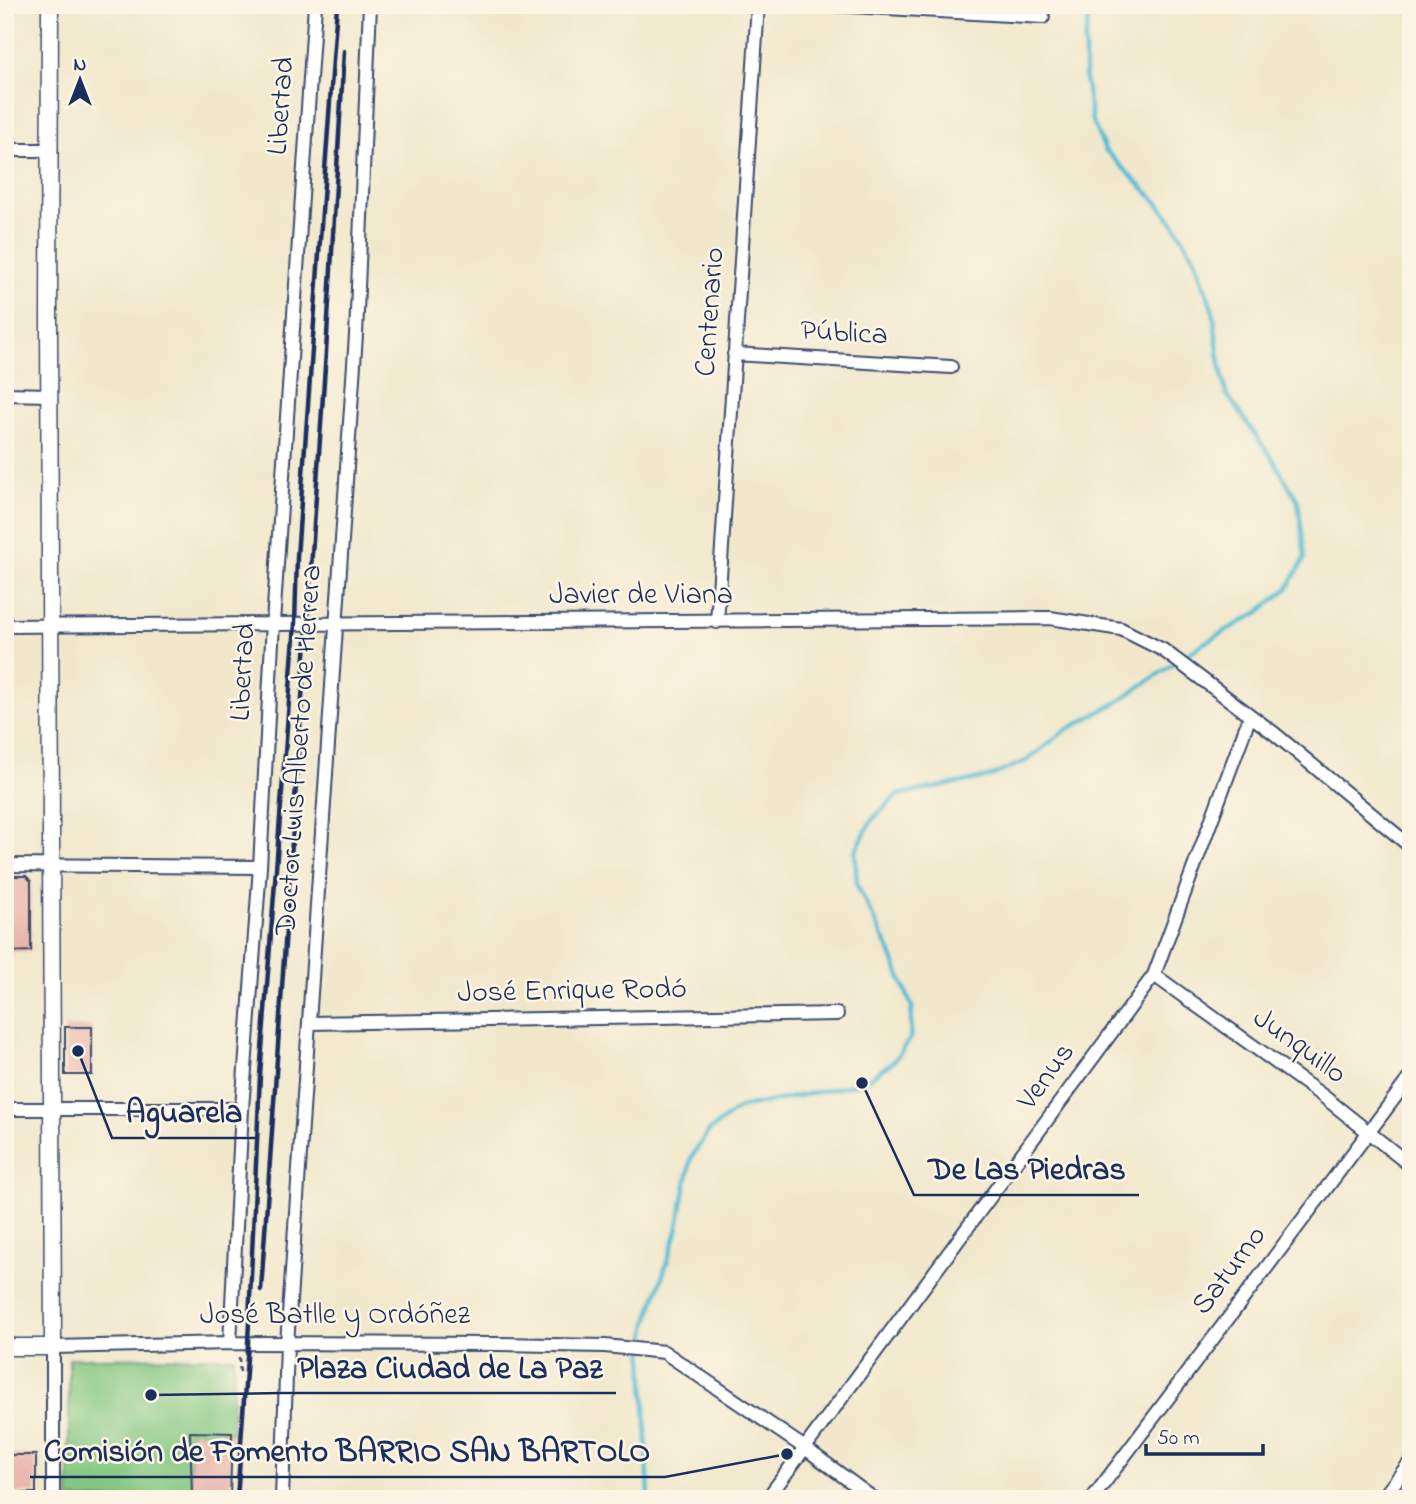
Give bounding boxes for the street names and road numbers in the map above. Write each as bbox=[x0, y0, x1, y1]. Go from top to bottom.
street label: Libertad bbox=[257, 55, 307, 157]
street label: Centenario bbox=[685, 246, 737, 378]
street label: Pública bbox=[799, 310, 889, 358]
street label: Doctor Luis Alberto de Herrera bbox=[265, 563, 335, 938]
street label: Javier de Viana bbox=[549, 574, 733, 618]
street label: Libertad bbox=[219, 622, 269, 722]
street label: José Enrique Rodó bbox=[457, 968, 687, 1016]
street label: Junquillo bbox=[1243, 998, 1355, 1096]
street label: Venus bbox=[1007, 1034, 1087, 1121]
street label: Saturno bbox=[1182, 1217, 1278, 1325]
street label: José Batlle y Ordóñez bbox=[200, 1294, 471, 1338]

